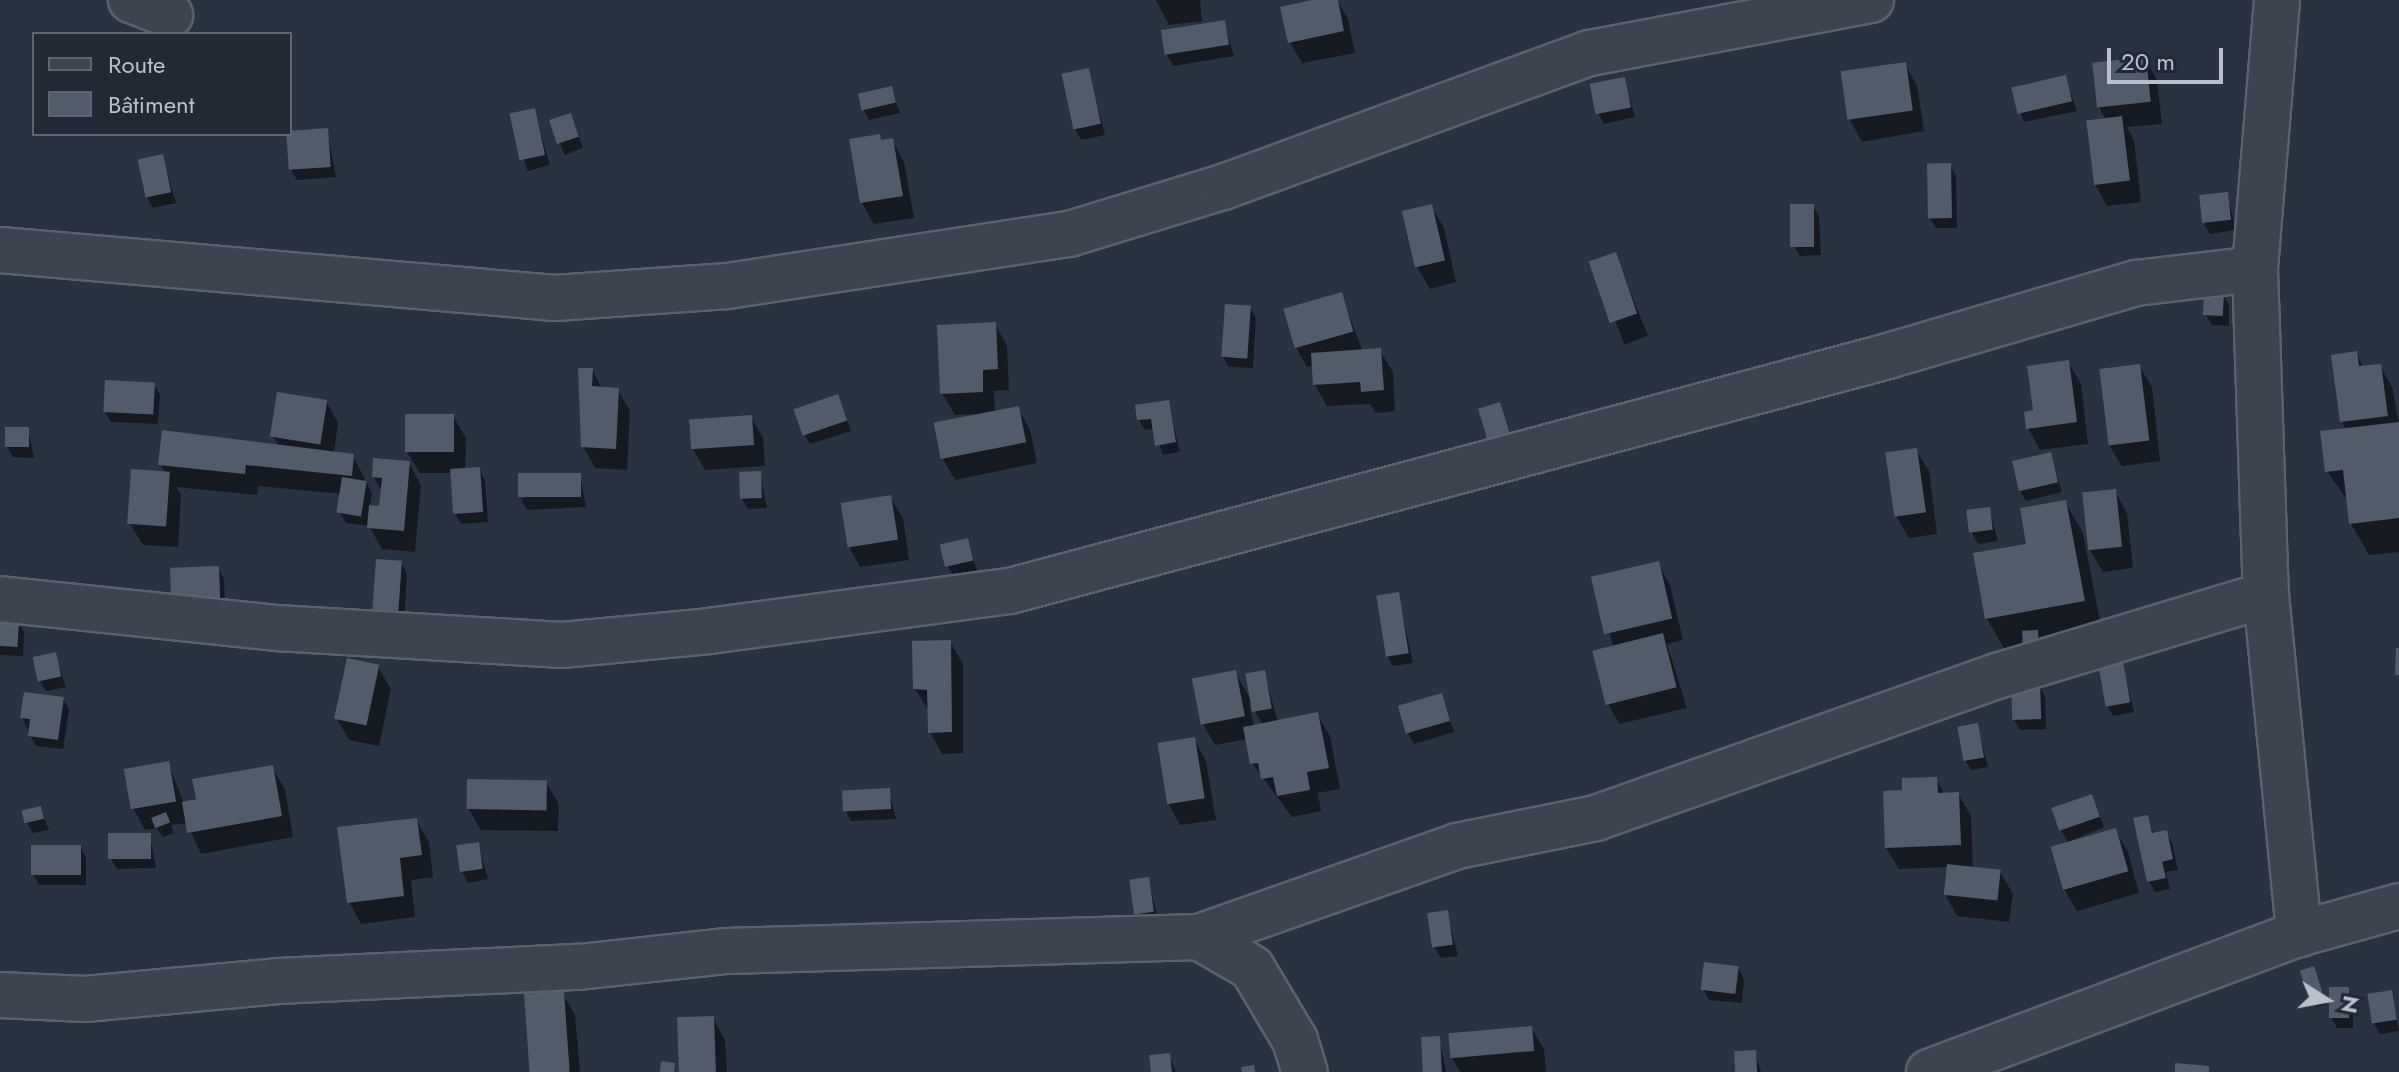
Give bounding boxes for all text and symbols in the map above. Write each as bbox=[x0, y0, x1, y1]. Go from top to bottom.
legend bbox=[32, 32, 292, 136]
scale bar bbox=[2111, 32, 2227, 82]
text: 20 m bbox=[2121, 44, 2175, 79]
text: Route bbox=[108, 47, 165, 82]
text: Bâtiment bbox=[108, 87, 194, 122]
north arrow bbox=[2287, 960, 2367, 1040]
text: N bbox=[2333, 993, 2368, 1016]

